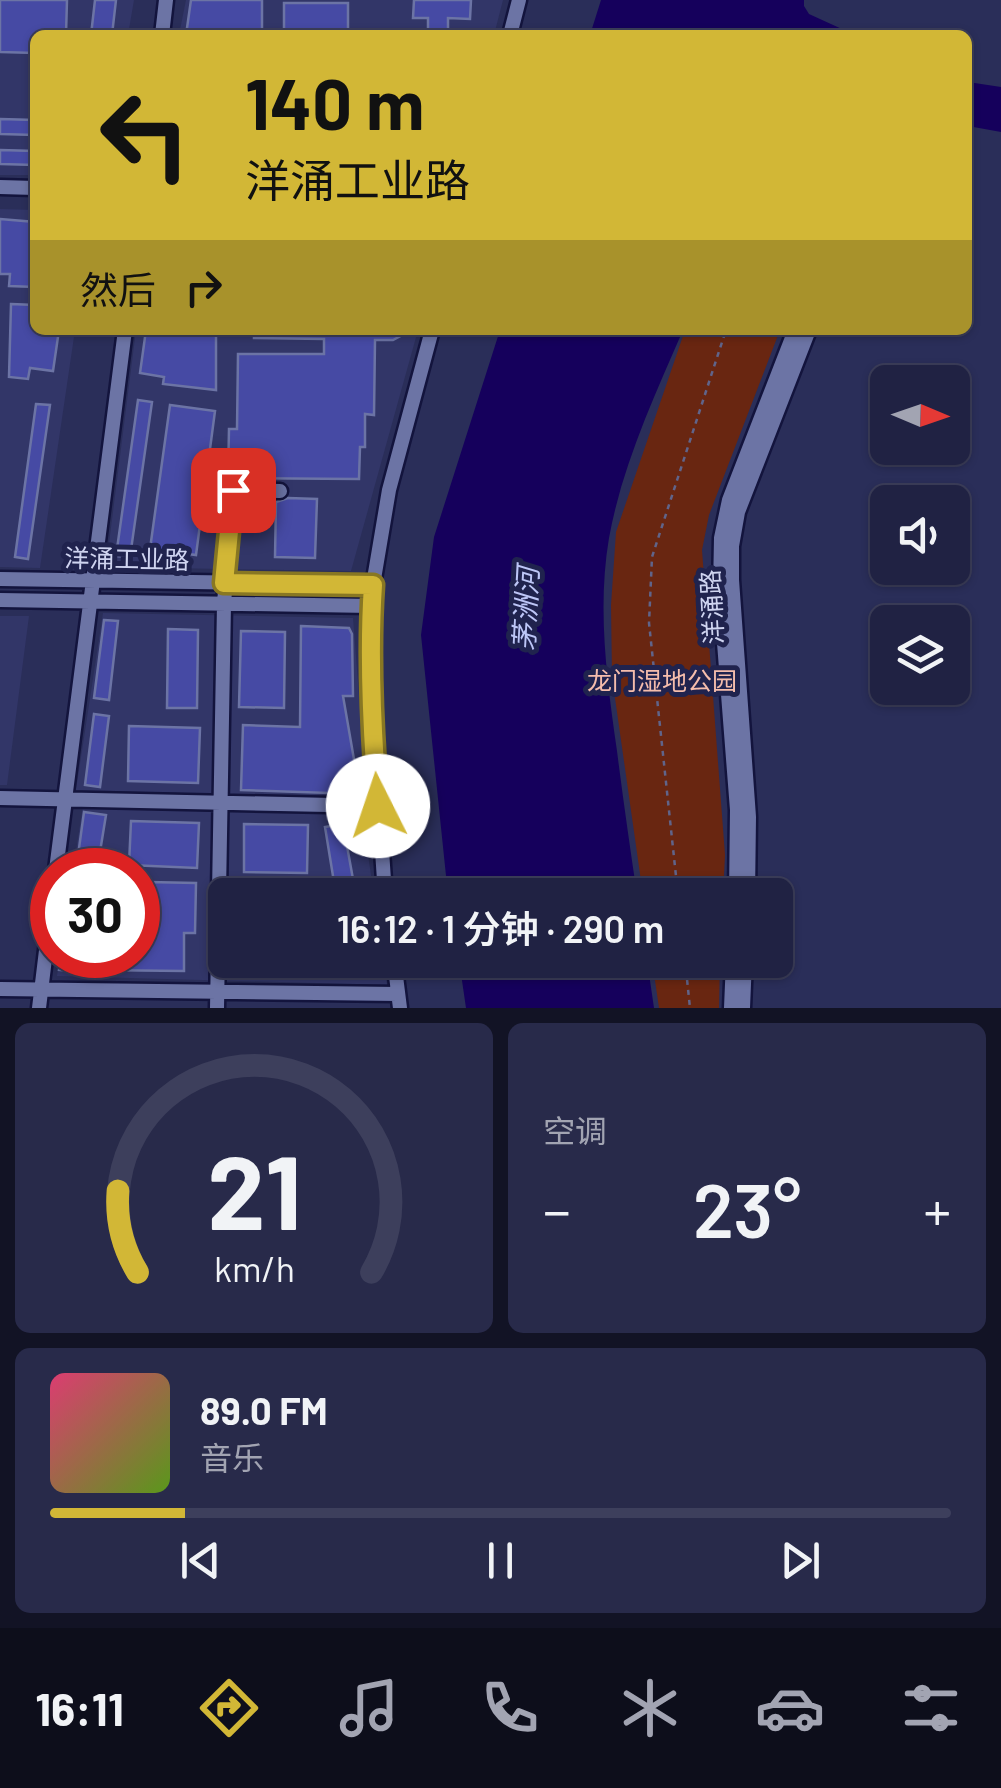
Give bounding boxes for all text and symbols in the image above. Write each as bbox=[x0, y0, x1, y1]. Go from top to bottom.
text: 140 m bbox=[245, 60, 424, 144]
icon: left bbox=[80, 70, 210, 200]
text: 洋涌工业路 bbox=[245, 152, 470, 206]
icon: right bbox=[176, 260, 231, 315]
text: 然后 bbox=[80, 266, 156, 312]
north arrow bbox=[870, 365, 970, 465]
map controls bbox=[870, 365, 970, 705]
pin bbox=[191, 448, 276, 533]
icon: arrive bbox=[206, 463, 261, 518]
button: sound bbox=[870, 485, 970, 585]
street label: 洋涌工业路 bbox=[64, 542, 190, 574]
water label: 茅洲河 bbox=[506, 561, 544, 652]
street label: 洋涌路 bbox=[694, 569, 728, 645]
button: layers bbox=[870, 605, 970, 705]
park label: 龙门湿地公园 bbox=[587, 665, 737, 695]
position arrow bbox=[326, 754, 430, 858]
speed limit sign: 30 bbox=[30, 848, 160, 978]
text: 16:12 · 1 分钟 · 290 m bbox=[337, 905, 664, 951]
text: 空调 bbox=[543, 1111, 607, 1149]
text: 21 bbox=[207, 1126, 301, 1251]
text: 23° bbox=[693, 1163, 801, 1253]
text: − bbox=[543, 1176, 571, 1242]
text: + bbox=[923, 1176, 951, 1242]
text: km/h bbox=[214, 1246, 294, 1289]
text: 89.0 FM bbox=[200, 1387, 328, 1433]
text: 音乐 bbox=[200, 1438, 264, 1476]
icon: previous bbox=[173, 1533, 228, 1588]
icon: pause bbox=[473, 1533, 528, 1588]
icon: next bbox=[773, 1533, 828, 1588]
icon: directions bbox=[194, 1673, 264, 1743]
icon: music bbox=[334, 1673, 404, 1743]
icon: phone bbox=[475, 1673, 545, 1743]
icon: climate bbox=[615, 1673, 685, 1743]
icon: car bbox=[755, 1673, 825, 1743]
icon: filters bbox=[896, 1673, 966, 1743]
text: 16:11 bbox=[35, 1681, 124, 1735]

